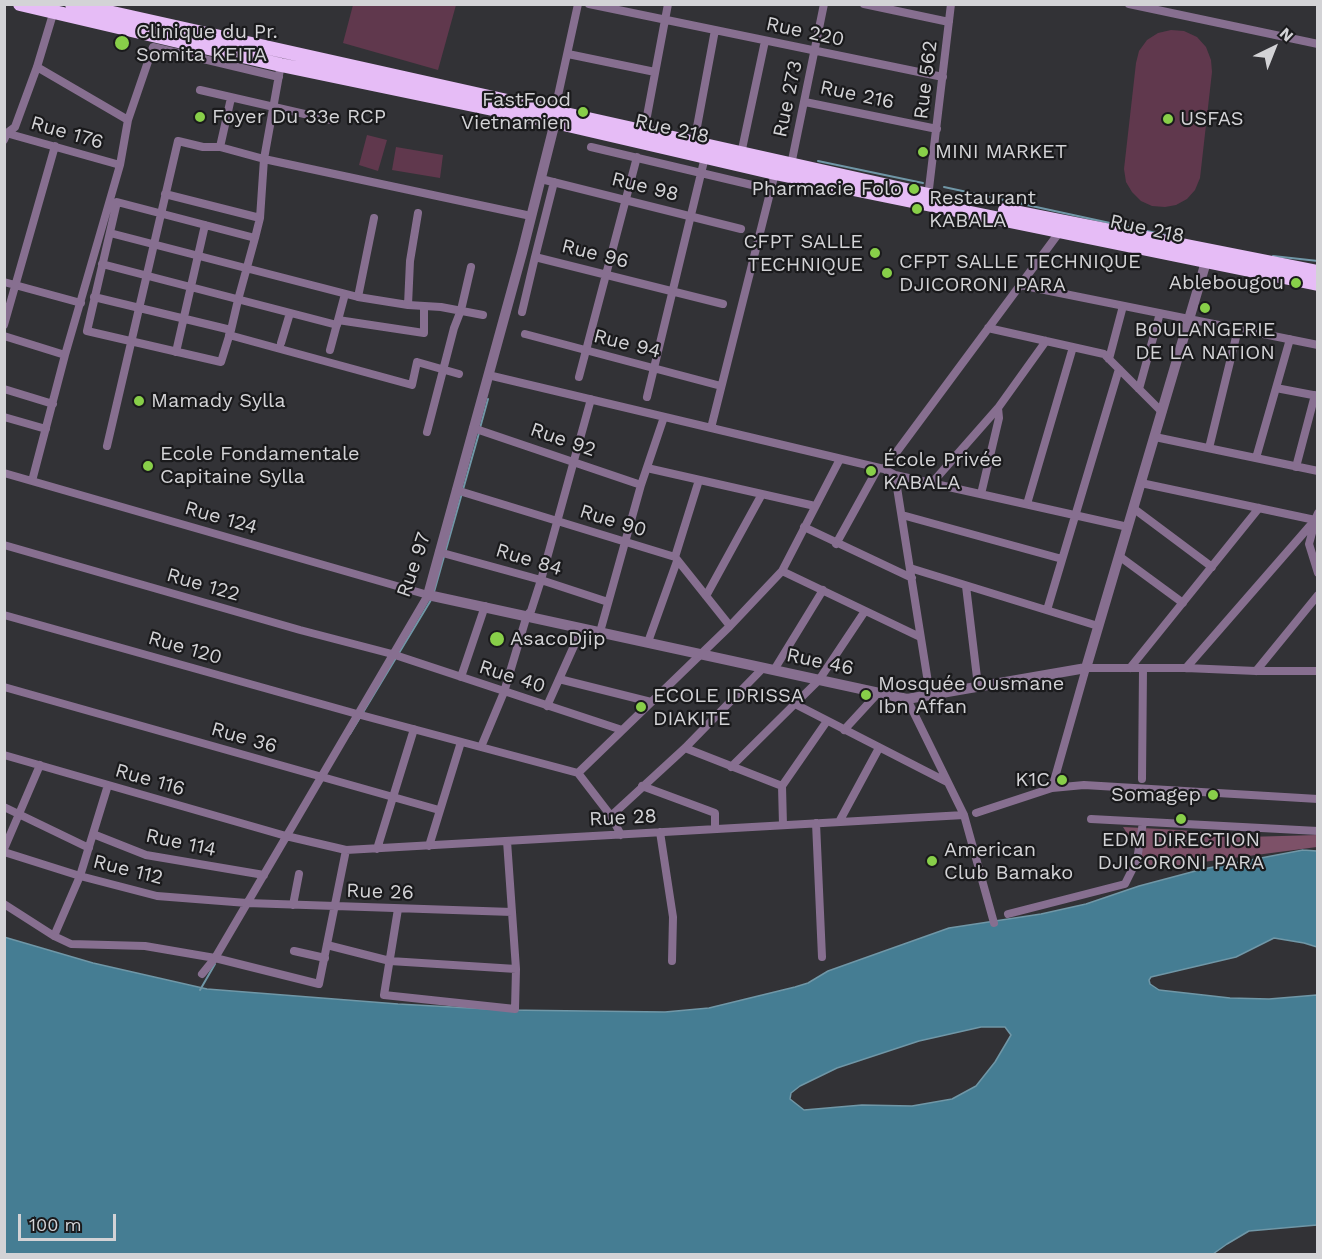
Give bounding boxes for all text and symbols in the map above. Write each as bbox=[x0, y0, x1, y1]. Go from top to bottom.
street label: Rue 220 bbox=[764, 12, 846, 52]
north arrow bbox=[1244, 18, 1304, 78]
place label: Clinique du Pr. Somita KEITA bbox=[136, 20, 278, 67]
text: N bbox=[1276, 23, 1297, 45]
marker: Clinique du Pr. Somita KEITA bbox=[113, 34, 131, 52]
street label: Rue 562 bbox=[909, 39, 943, 121]
street label: Rue 273 bbox=[768, 58, 808, 140]
street label: Rue 216 bbox=[818, 75, 896, 115]
place label: FastFood Vietnamien bbox=[461, 88, 571, 135]
place label: Foyer Du 33e RCP bbox=[212, 105, 386, 129]
marker: FastFood Vietnamien bbox=[576, 105, 590, 119]
place label: USFAS bbox=[1180, 107, 1244, 131]
street label: Rue 218 bbox=[632, 109, 712, 149]
marker: Foyer Du 33e RCP bbox=[193, 110, 207, 124]
street label: Rue 176 bbox=[28, 111, 106, 155]
marker: USFAS bbox=[1161, 112, 1175, 126]
place label: MINI MARKET bbox=[935, 140, 1067, 164]
marker: MINI MARKET bbox=[916, 145, 930, 159]
street label: Rue 98 bbox=[609, 167, 681, 207]
place label: Pharmacie Folo bbox=[751, 177, 902, 201]
marker: Pharmacie Folo bbox=[907, 182, 921, 196]
place label: Restaurant KABALA bbox=[929, 186, 1036, 233]
marker: Restaurant KABALA bbox=[910, 202, 924, 216]
street label: Rue 218 bbox=[1108, 209, 1186, 249]
place label: CFPT SALLE TECHNIQUE bbox=[743, 230, 863, 277]
street label: Rue 96 bbox=[559, 234, 631, 274]
marker: CFPT SALLE TECHNIQUE bbox=[868, 246, 882, 260]
place label: CFPT SALLE TECHNIQUE DJICORONI PARA bbox=[899, 250, 1141, 297]
marker: CFPT SALLE TECHNIQUE DJICORONI PARA bbox=[880, 266, 894, 280]
place label: Ablebougou bbox=[1169, 271, 1284, 295]
marker: Ablebougou bbox=[1289, 276, 1303, 290]
marker: BOULANGERIE DE LA NATION bbox=[1198, 301, 1212, 315]
place label: BOULANGERIE DE LA NATION bbox=[1134, 318, 1276, 365]
street label: Rue 94 bbox=[591, 324, 663, 364]
place label: Mamady Sylla bbox=[151, 389, 286, 413]
marker: Mamady Sylla bbox=[132, 394, 146, 408]
street label: Rue 92 bbox=[527, 418, 599, 462]
place label: Ecole Fondamentale Capitaine Sylla bbox=[160, 442, 360, 489]
place label: École Privée KABALA bbox=[883, 448, 1002, 495]
marker: Ecole Fondamentale Capitaine Sylla bbox=[141, 459, 155, 473]
marker: École Privée KABALA bbox=[864, 464, 878, 478]
street label: Rue 124 bbox=[182, 496, 260, 540]
street label: Rue 90 bbox=[577, 500, 649, 542]
street label: Rue 97 bbox=[392, 529, 436, 601]
street label: Rue 84 bbox=[493, 539, 565, 581]
street label: Rue 122 bbox=[164, 563, 242, 607]
street label: Rue 120 bbox=[145, 626, 225, 670]
place label: AsacoDjip bbox=[510, 627, 605, 651]
marker: AsacoDjip bbox=[488, 630, 506, 648]
street label: Rue 46 bbox=[784, 643, 856, 681]
street label: Rue 40 bbox=[476, 655, 548, 699]
place label: Mosquée Ousmane Ibn Affan bbox=[878, 672, 1064, 719]
place label: ECOLE IDRISSA DIAKITE bbox=[653, 684, 804, 731]
marker: Mosquée Ousmane Ibn Affan bbox=[859, 688, 873, 702]
marker: ECOLE IDRISSA DIAKITE bbox=[634, 700, 648, 714]
street label: Rue 36 bbox=[208, 717, 280, 759]
street label: Rue 116 bbox=[112, 759, 188, 801]
place label: K1C bbox=[1015, 768, 1050, 792]
marker: K1C bbox=[1055, 773, 1069, 787]
place label: Somagep bbox=[1111, 783, 1201, 807]
marker: Somagep bbox=[1206, 788, 1220, 802]
street label: Rue 28 bbox=[589, 804, 657, 832]
marker: EDM DIRECTION DJICORONI PARA bbox=[1174, 812, 1188, 826]
street label: Rue 114 bbox=[143, 824, 219, 862]
place label: EDM DIRECTION DJICORONI PARA bbox=[1098, 828, 1264, 875]
place label: American Club Bamako bbox=[944, 838, 1073, 885]
street label: Rue 112 bbox=[91, 850, 165, 890]
marker: American Club Bamako bbox=[925, 854, 939, 868]
street label: Rue 26 bbox=[346, 879, 414, 905]
scale bar bbox=[21, 1202, 118, 1240]
text: 100 m bbox=[29, 1214, 82, 1235]

